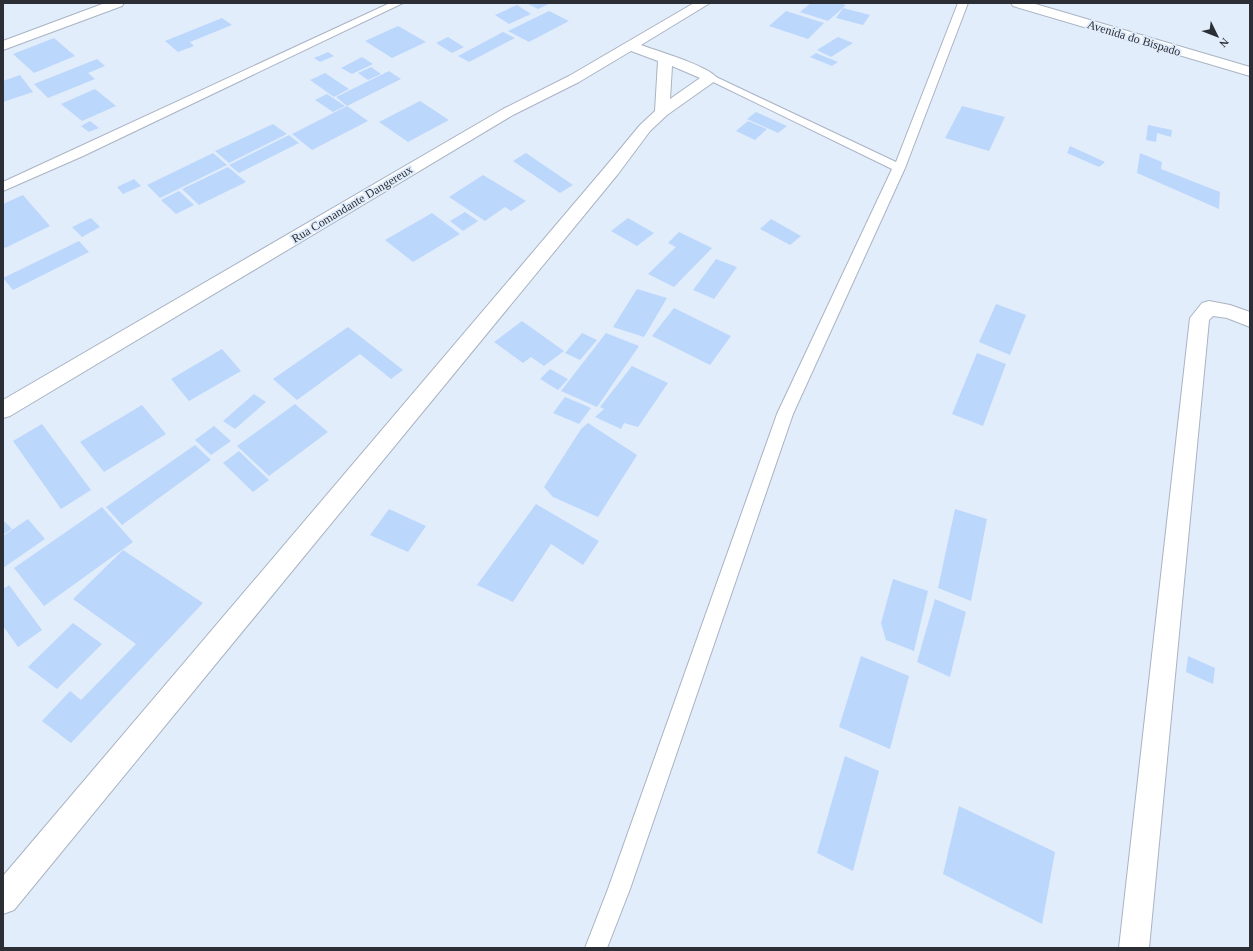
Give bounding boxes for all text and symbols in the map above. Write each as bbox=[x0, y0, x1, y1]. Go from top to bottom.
north arrow bbox=[1197, 16, 1237, 56]
street label: Avenida do Bispado bbox=[1086, 17, 1182, 59]
text: N bbox=[1217, 36, 1231, 50]
street label: Rua Comandante Dangereux bbox=[289, 162, 415, 246]

